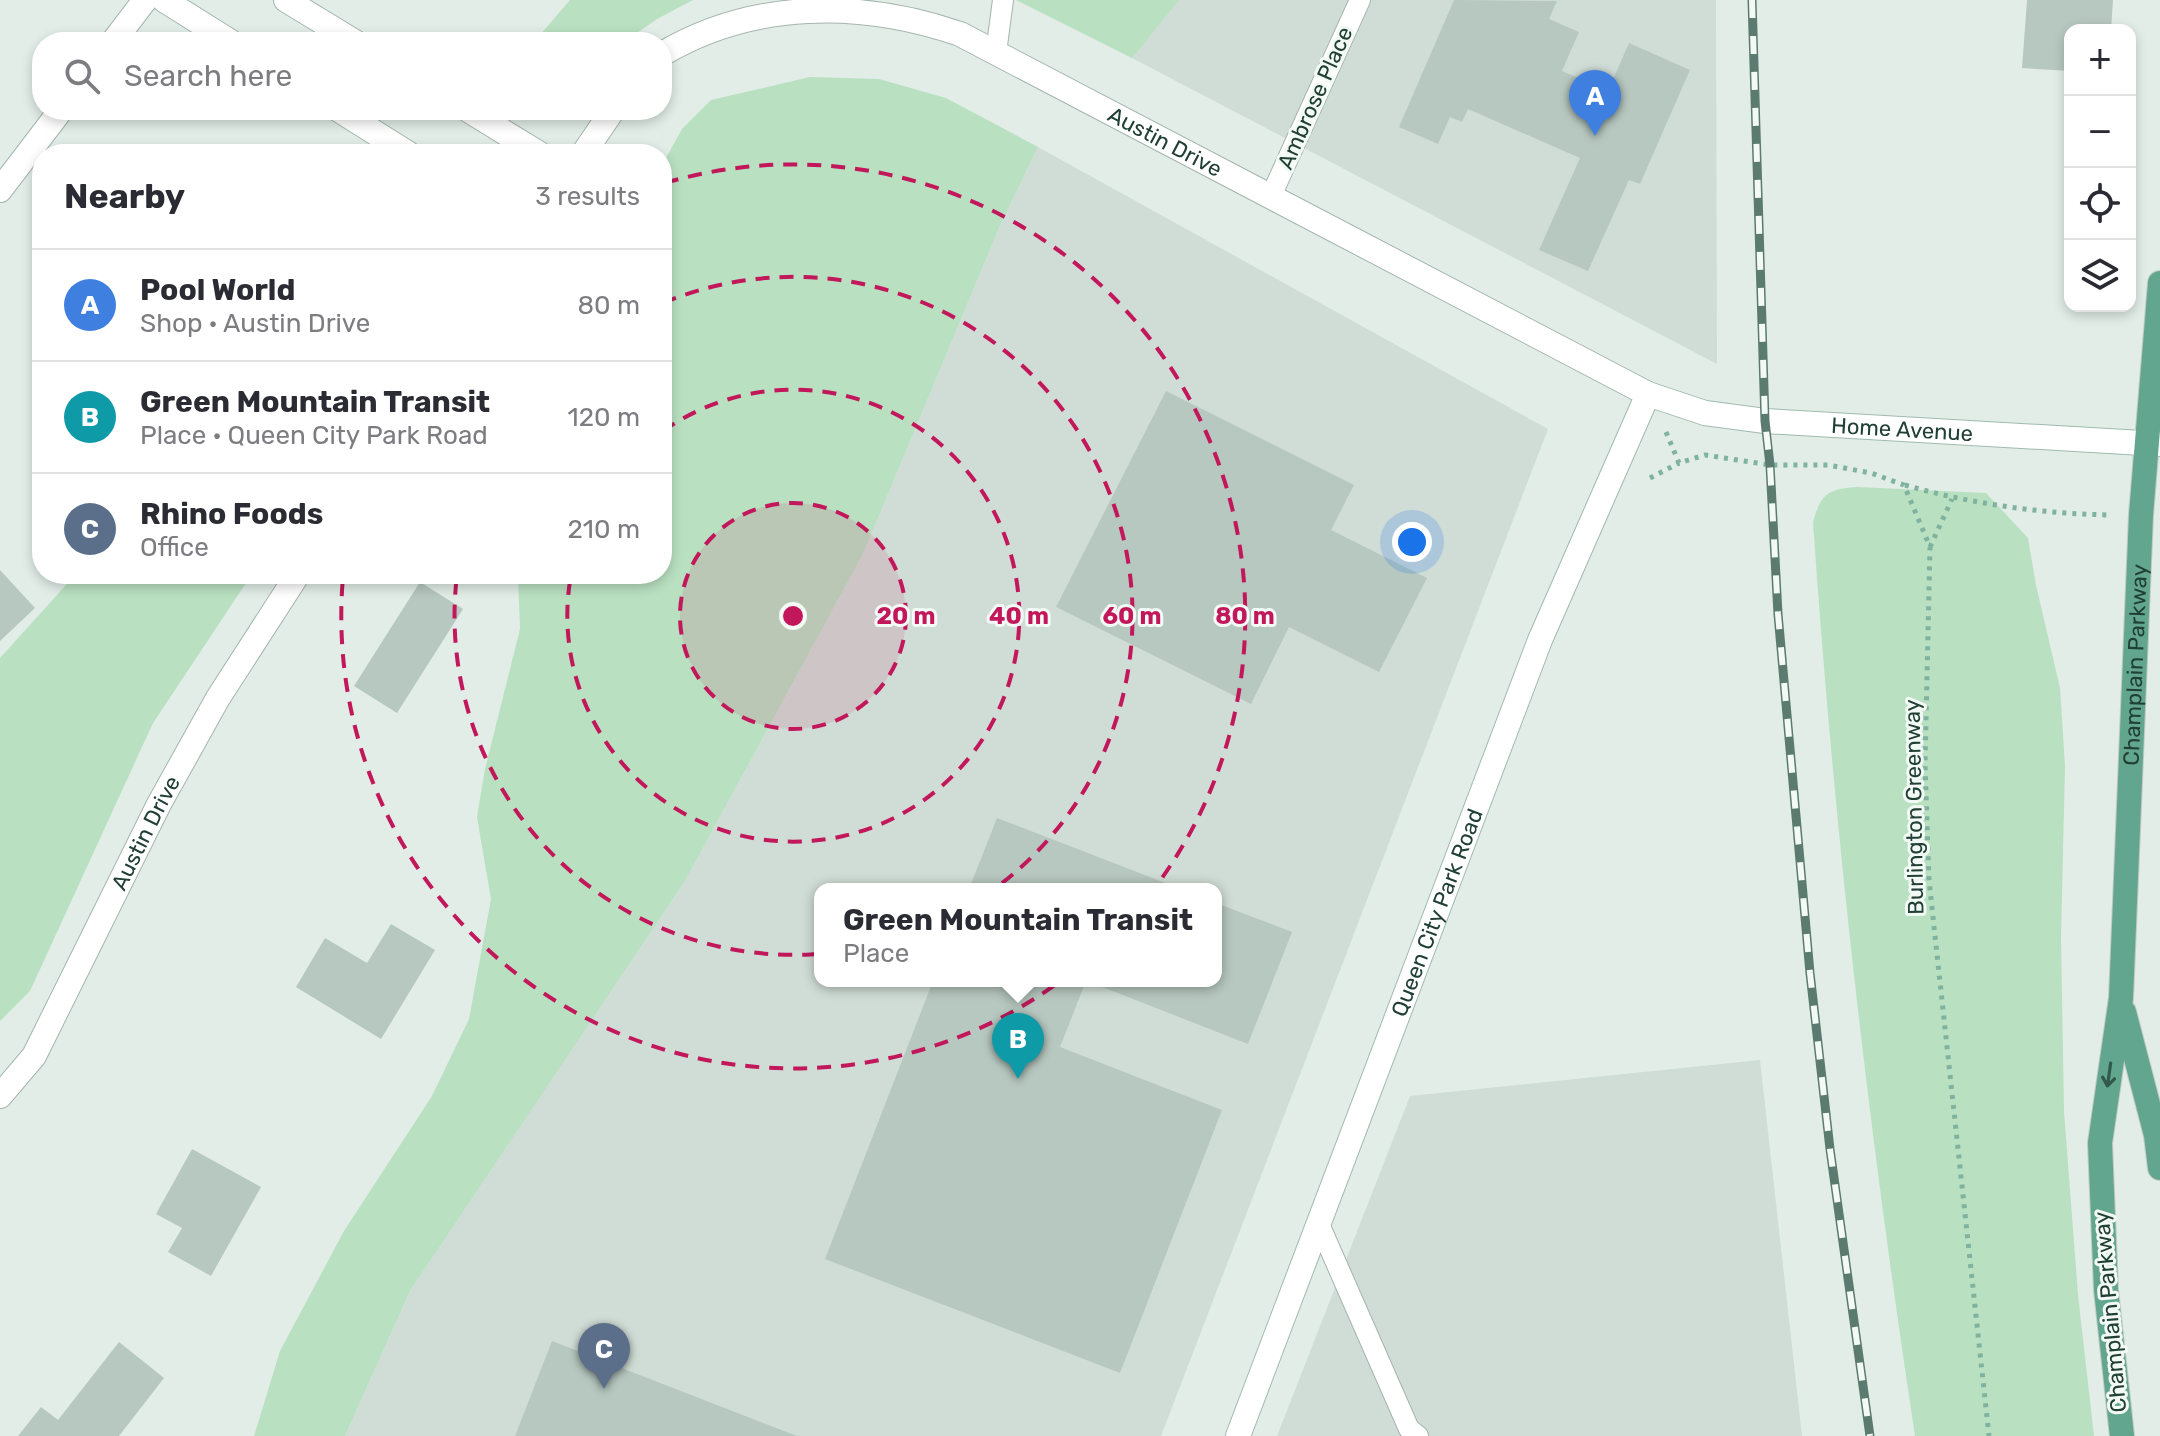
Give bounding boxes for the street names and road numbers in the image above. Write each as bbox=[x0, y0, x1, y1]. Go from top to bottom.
street label: Ambrose Place bbox=[1272, 23, 1358, 173]
street label: Austin Drive bbox=[1104, 101, 1227, 182]
street label: Home Avenue bbox=[1830, 411, 1974, 447]
street label: Champlain Parkway bbox=[2117, 563, 2152, 766]
street label: Burlington Greenway bbox=[1899, 699, 1929, 915]
street label: Austin Drive bbox=[105, 771, 186, 894]
street label: Queen City Park Road bbox=[1385, 805, 1488, 1020]
street label: Champlain Parkway bbox=[2088, 1210, 2132, 1414]

